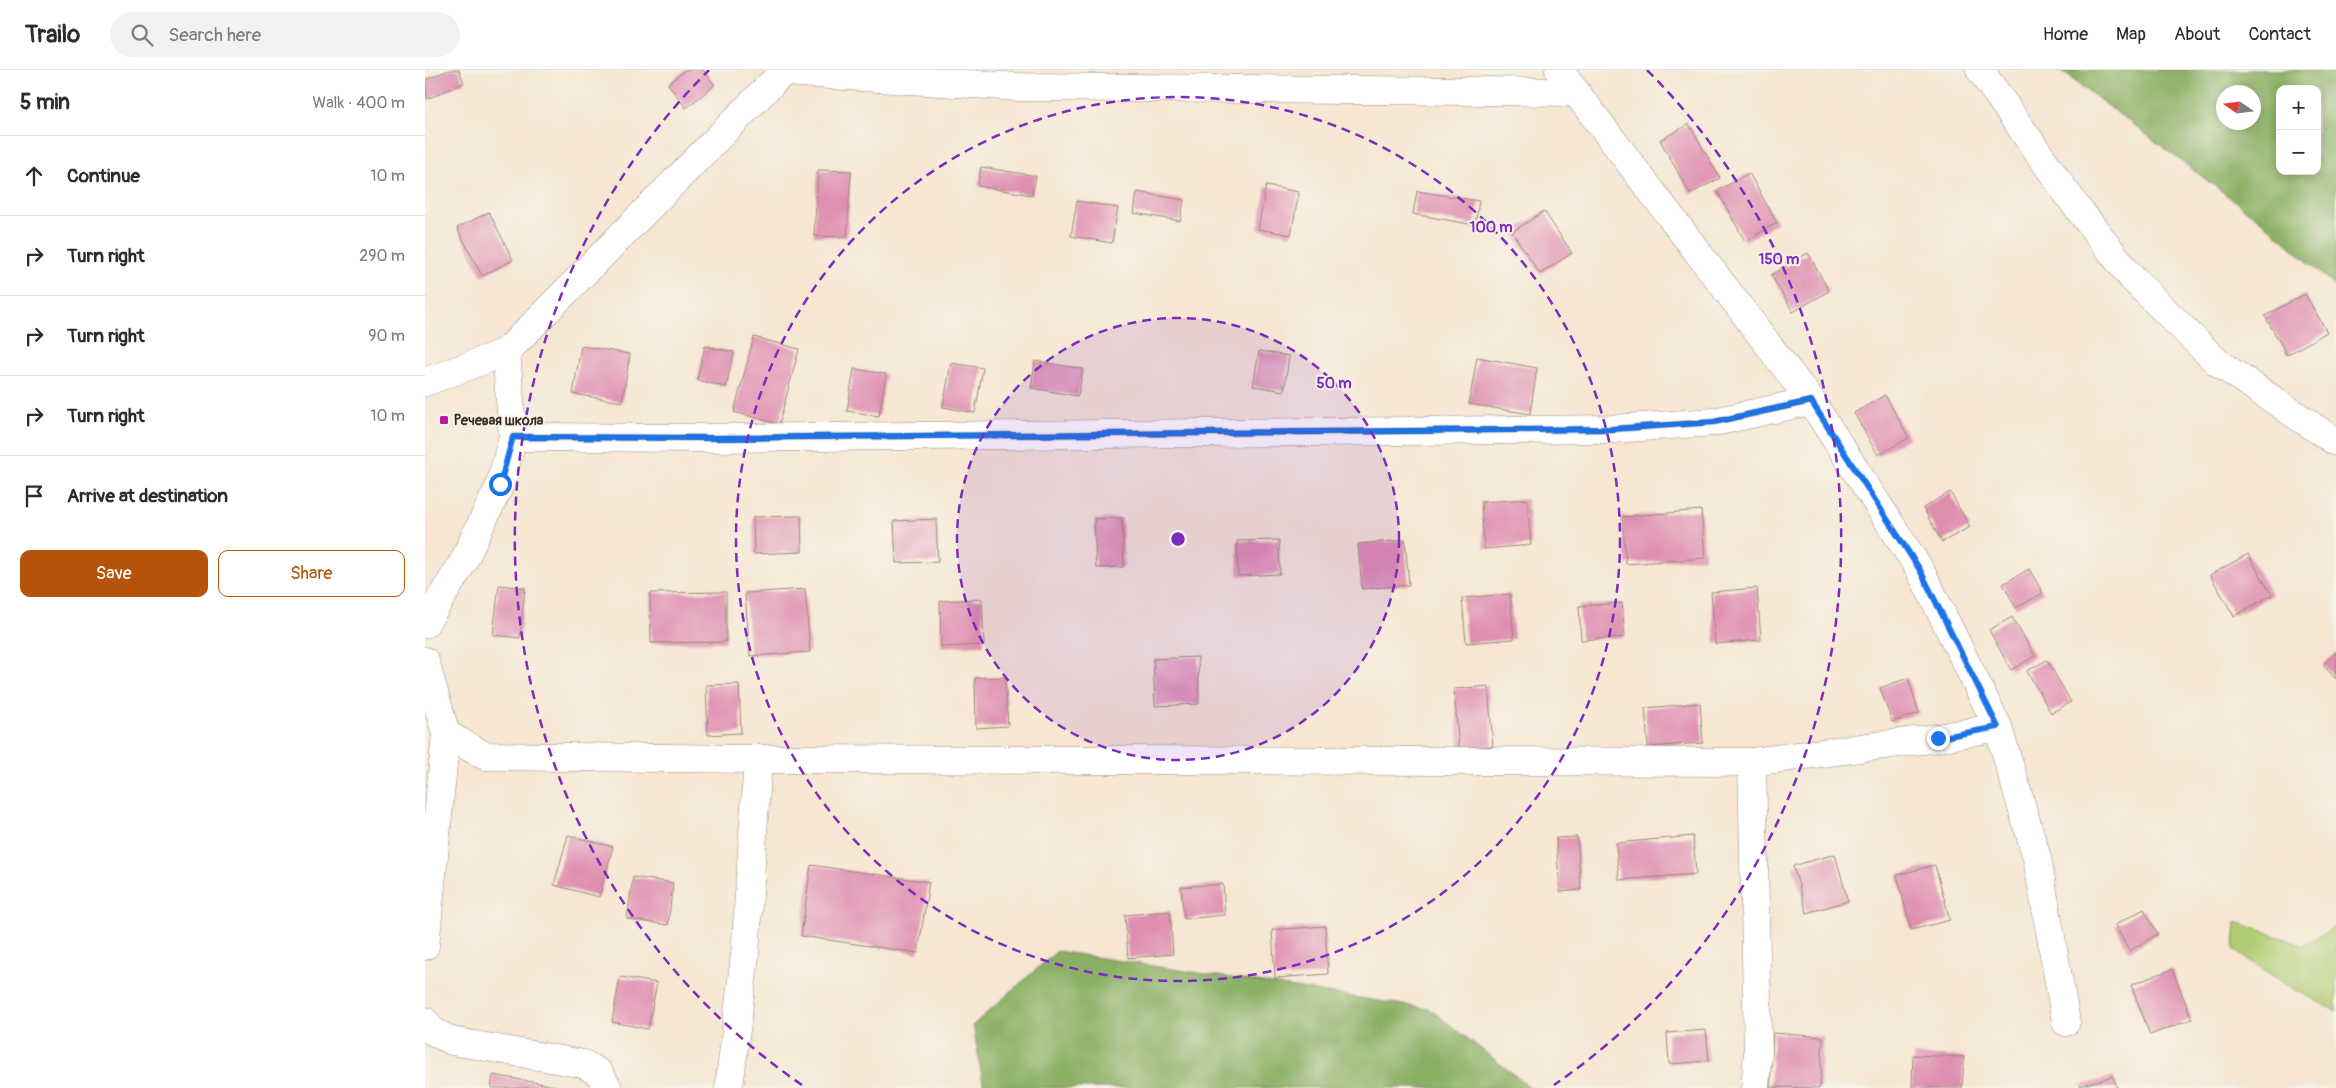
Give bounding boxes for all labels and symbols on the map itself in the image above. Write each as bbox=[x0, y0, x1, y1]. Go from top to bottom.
north arrow bbox=[2216, 85, 2261, 130]
text: 100 m bbox=[1470, 218, 1512, 237]
text: 150 m bbox=[1759, 250, 1799, 269]
text: 50 m bbox=[1317, 374, 1351, 393]
place label: Речевая школа bbox=[454, 412, 544, 429]
marker: Речевая школа bbox=[438, 414, 450, 426]
route start bbox=[489, 473, 512, 496]
centre of rings bbox=[1169, 530, 1187, 548]
route end bbox=[1927, 727, 1950, 750]

